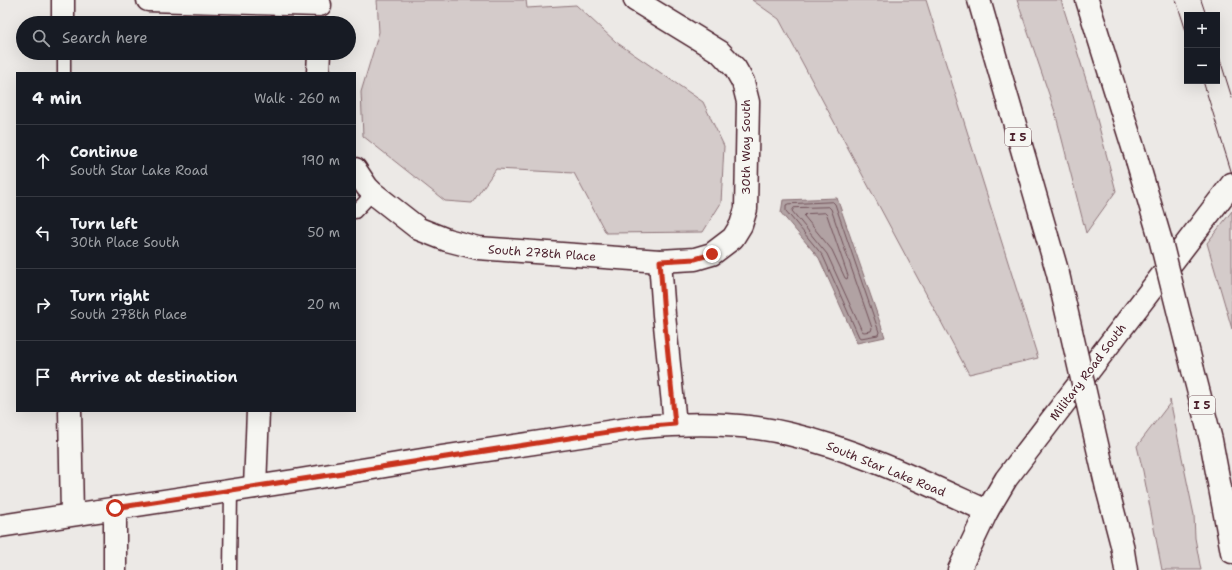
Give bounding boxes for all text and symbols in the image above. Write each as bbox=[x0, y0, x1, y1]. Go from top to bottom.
map controls bbox=[1184, 12, 1220, 84]
button: + bbox=[1184, 12, 1220, 48]
search box bbox=[16, 16, 356, 60]
icon: search bbox=[30, 27, 52, 49]
text: Search here bbox=[62, 28, 148, 48]
button: − bbox=[1184, 48, 1220, 84]
text: 4 min bbox=[32, 87, 82, 109]
text: Walk · 260 m bbox=[254, 90, 340, 107]
street label: 30th Way South bbox=[738, 99, 754, 195]
road number: I 5 bbox=[1005, 128, 1031, 146]
text: Continue bbox=[70, 142, 138, 162]
icon: ahead bbox=[32, 150, 54, 172]
text: 190 m bbox=[301, 152, 340, 169]
text: South Star Lake Road bbox=[70, 162, 208, 179]
text: Turn left bbox=[70, 214, 138, 234]
icon: left bbox=[32, 222, 54, 244]
text: 50 m bbox=[307, 224, 340, 241]
text: 30th Place South bbox=[70, 234, 180, 251]
street label: South 278th Place bbox=[487, 241, 597, 265]
route end bbox=[703, 245, 721, 263]
text: Turn right bbox=[70, 286, 150, 306]
icon: right bbox=[32, 294, 54, 316]
text: 20 m bbox=[307, 296, 340, 313]
text: South 278th Place bbox=[70, 306, 187, 323]
street label: Military Road South bbox=[1046, 320, 1130, 424]
icon: arrive bbox=[32, 366, 54, 388]
text: Arrive at destination bbox=[70, 367, 238, 387]
road number: I 5 bbox=[1189, 396, 1215, 414]
street label: South Star Lake Road bbox=[824, 438, 948, 500]
route start bbox=[106, 499, 124, 517]

